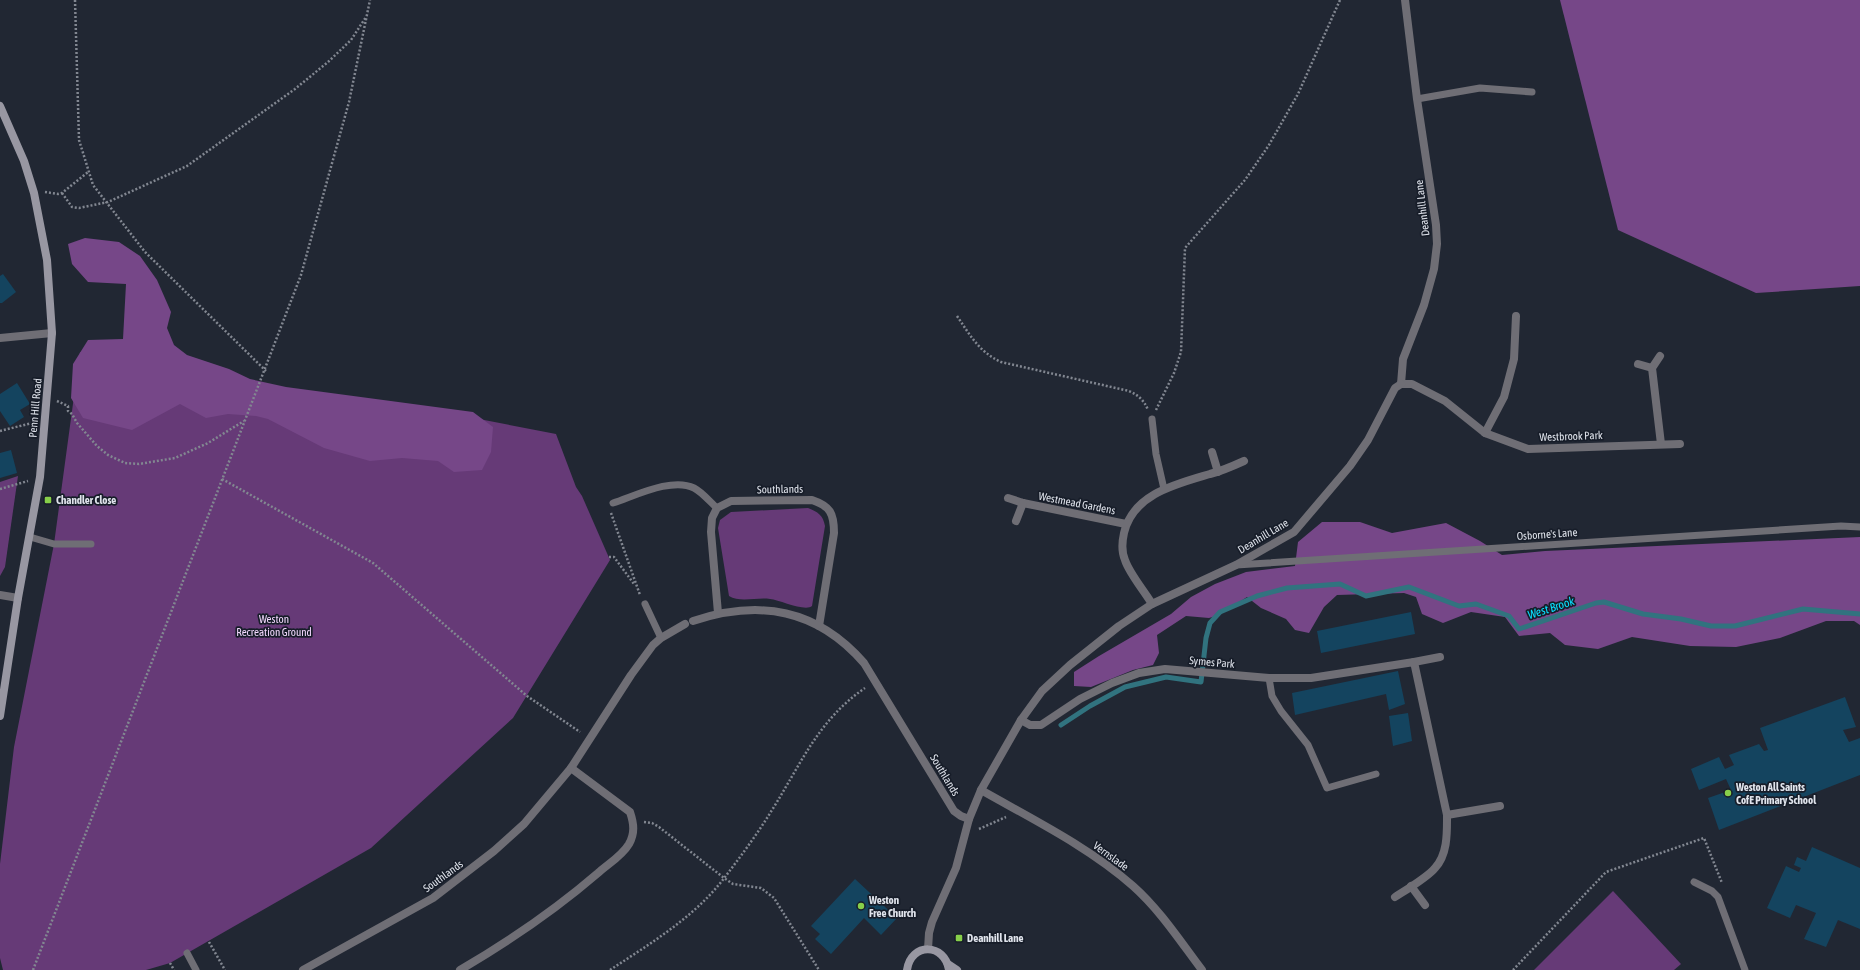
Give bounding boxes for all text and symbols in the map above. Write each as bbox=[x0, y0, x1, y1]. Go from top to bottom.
street label: Deanhill Lane bbox=[1413, 179, 1431, 237]
street label: Penn Hill Road bbox=[26, 378, 44, 438]
street label: Westbrook Park bbox=[1539, 429, 1603, 443]
street label: Southlands bbox=[757, 483, 803, 495]
street label: Westmead Gardens bbox=[1038, 490, 1117, 516]
place label: Chandler Close bbox=[56, 494, 116, 506]
marker: Chandler Close bbox=[43, 495, 53, 505]
street label: Deanhill Lane bbox=[1236, 516, 1290, 556]
street label: Osborne's Lane bbox=[1516, 526, 1578, 542]
water label: West Brook bbox=[1526, 594, 1577, 622]
park label: Weston Recreation Ground bbox=[236, 613, 312, 638]
street label: Symes Park bbox=[1189, 654, 1235, 670]
street label: Southlands bbox=[928, 752, 962, 798]
place label: Weston All Saints CofE Primary School bbox=[1735, 781, 1817, 806]
marker: Weston All Saints CofE Primary School bbox=[1723, 788, 1733, 798]
street label: Vernslade bbox=[1091, 839, 1131, 873]
street label: Southlands bbox=[421, 858, 465, 894]
place label: Weston Free Church bbox=[868, 894, 916, 919]
marker: Weston Free Church bbox=[856, 901, 866, 911]
place label: Deanhill Lane bbox=[967, 932, 1024, 944]
marker: Deanhill Lane bbox=[954, 933, 964, 943]

